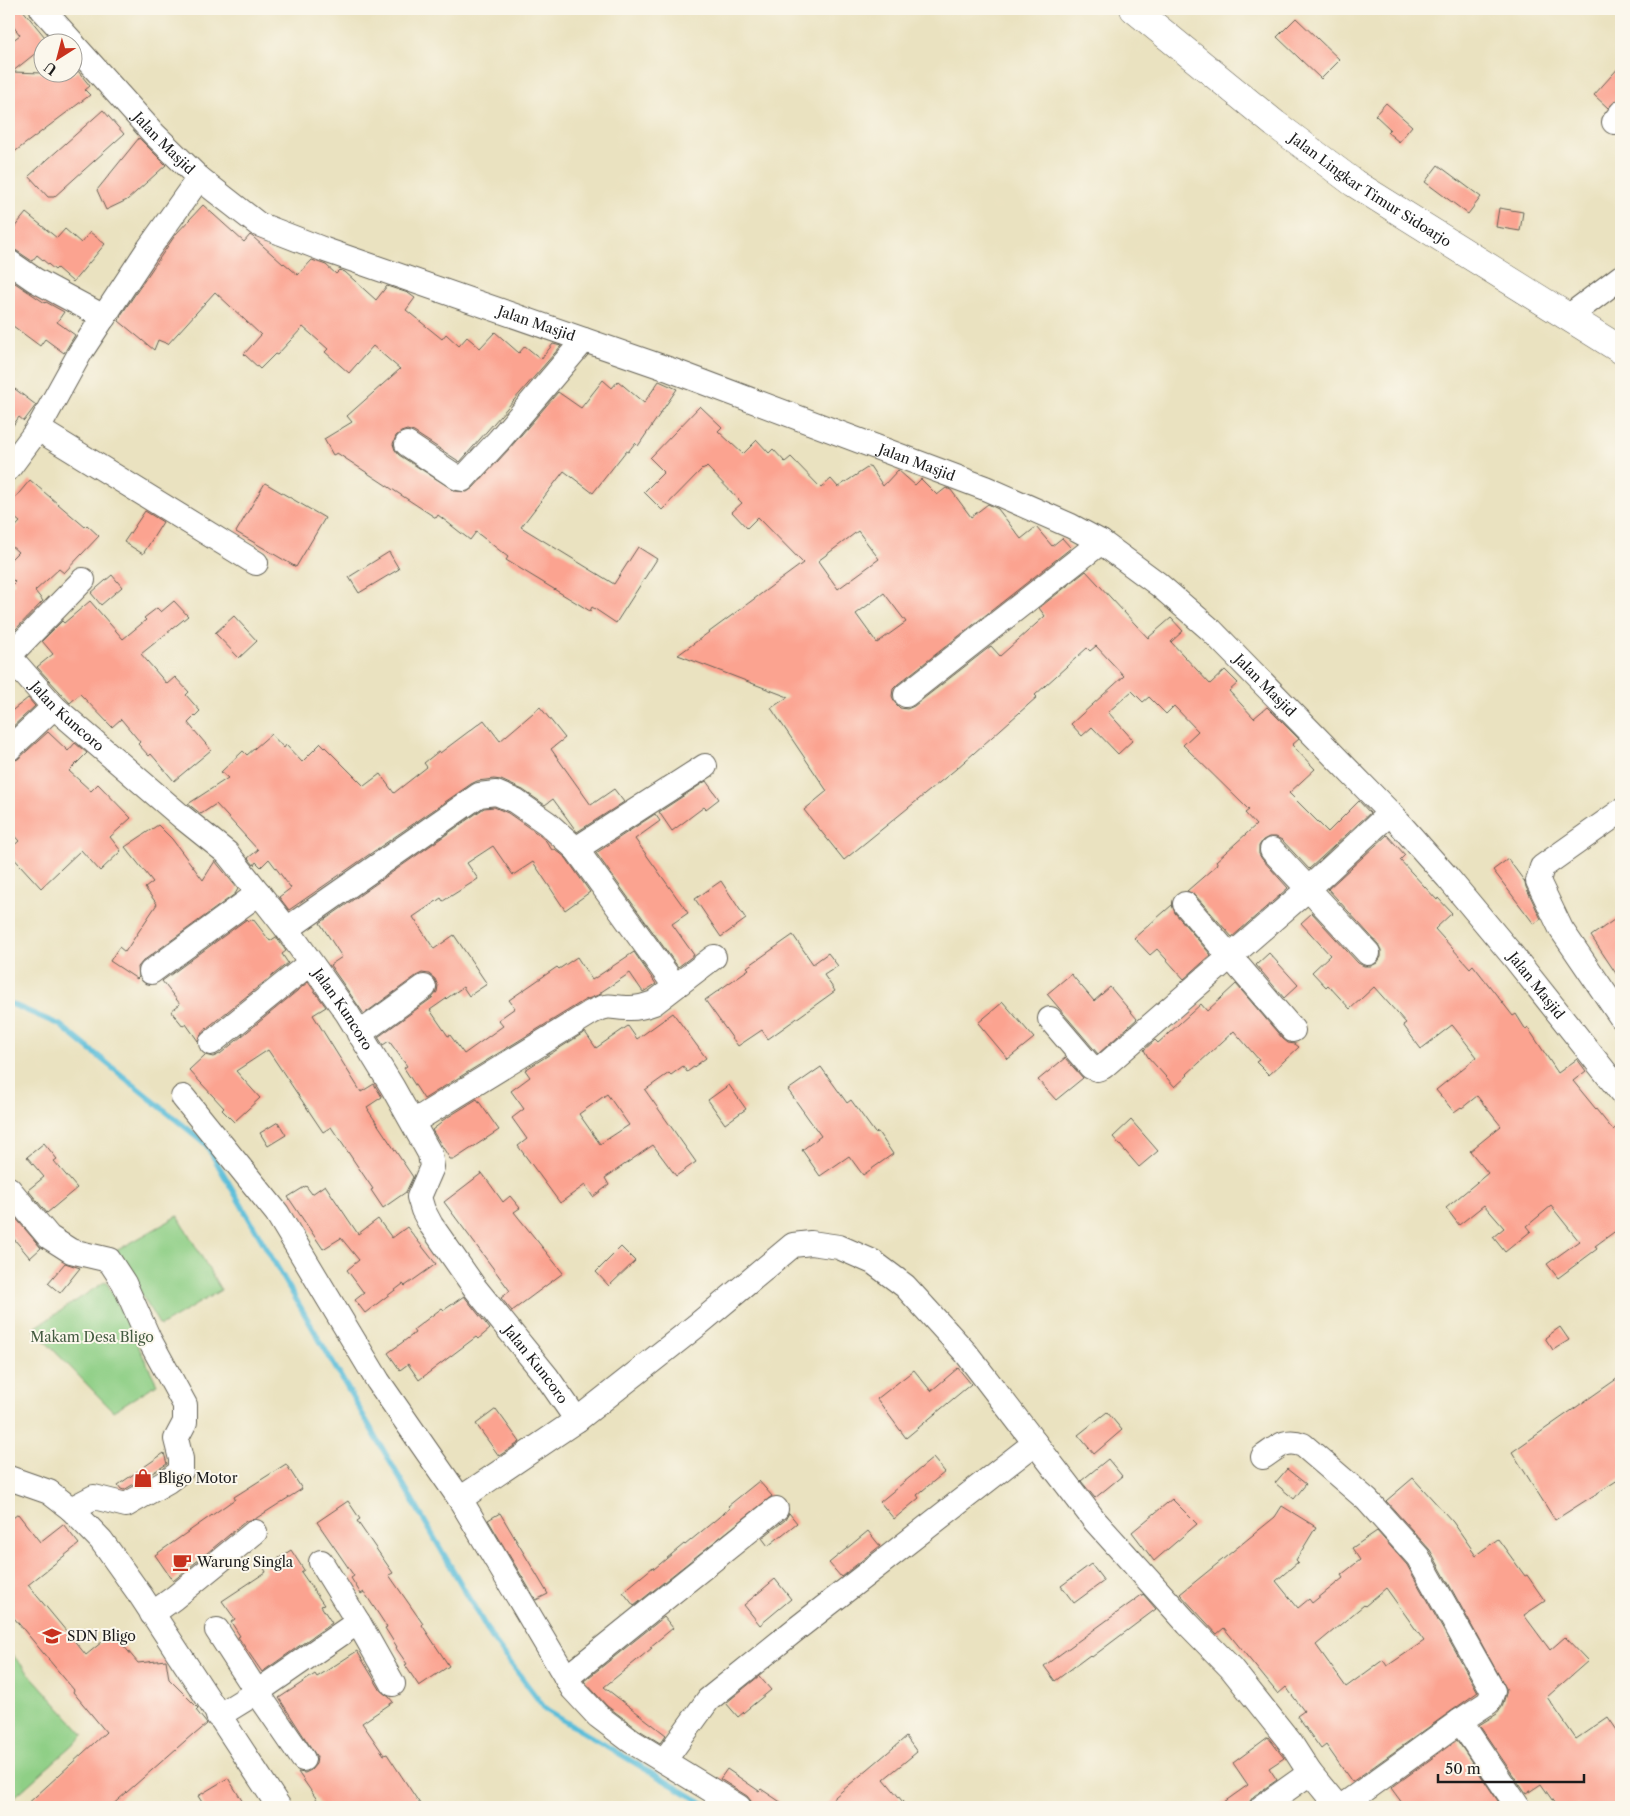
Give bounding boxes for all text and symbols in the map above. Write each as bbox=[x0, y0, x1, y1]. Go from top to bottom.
north arrow bbox=[32, 32, 82, 82]
text: U bbox=[40, 58, 60, 79]
street label: Jalan Masjid bbox=[128, 107, 199, 178]
street label: Jalan Lingkar Timur Sidoarjo bbox=[1284, 128, 1455, 251]
street label: Jalan Masjid bbox=[494, 301, 578, 345]
street label: Jalan Masjid bbox=[874, 439, 958, 485]
street label: Jalan Masjid bbox=[1229, 649, 1300, 721]
street label: Jalan Kuncoro bbox=[25, 676, 108, 755]
street label: Jalan Masjid bbox=[1503, 947, 1569, 1023]
street label: Jalan Kuncoro bbox=[308, 963, 377, 1053]
street label: Jalan Kuncoro bbox=[498, 1320, 572, 1407]
park label: Makam Desa Bligo bbox=[30, 1328, 154, 1346]
shop icon: Bligo Motor bbox=[132, 1467, 154, 1489]
place label: Bligo Motor bbox=[158, 1469, 238, 1487]
cafe icon: Warung Singla bbox=[171, 1551, 193, 1573]
place label: Warung Singla bbox=[196, 1553, 294, 1571]
school or university icon: SDN Bligo bbox=[41, 1625, 63, 1647]
place label: SDN Bligo bbox=[67, 1627, 136, 1645]
scale bar bbox=[1438, 1751, 1584, 1783]
text: 50 m bbox=[1445, 1759, 1481, 1778]

